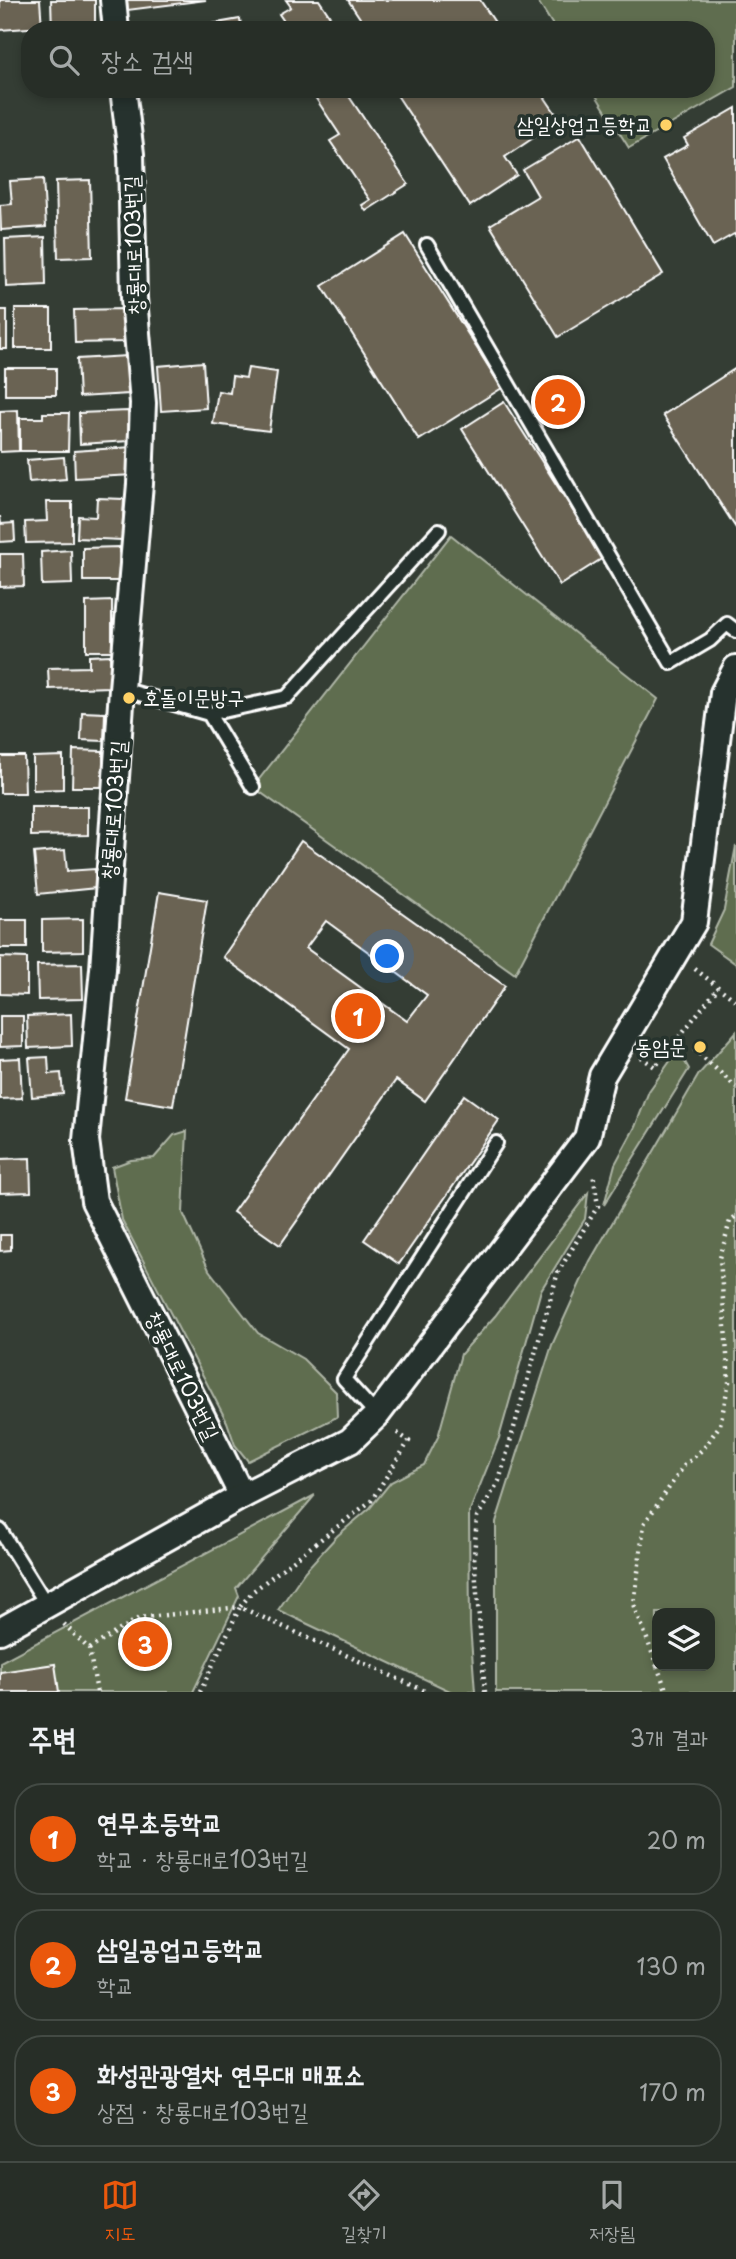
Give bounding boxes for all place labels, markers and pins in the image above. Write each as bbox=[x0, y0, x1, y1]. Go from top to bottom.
place label: 삼일상업고등학교 bbox=[517, 107, 652, 139]
marker: 삼일상업고등학교 bbox=[658, 117, 674, 133]
pin: 2 bbox=[535, 376, 581, 428]
place label: 호돌이문방구 bbox=[143, 680, 244, 712]
marker: 호돌이문방구 bbox=[121, 690, 137, 706]
pin: 1 bbox=[335, 990, 381, 1042]
place label: 동암문 bbox=[635, 1029, 686, 1061]
marker: 동암문 bbox=[692, 1039, 708, 1055]
pin: 3 bbox=[122, 1618, 168, 1670]

